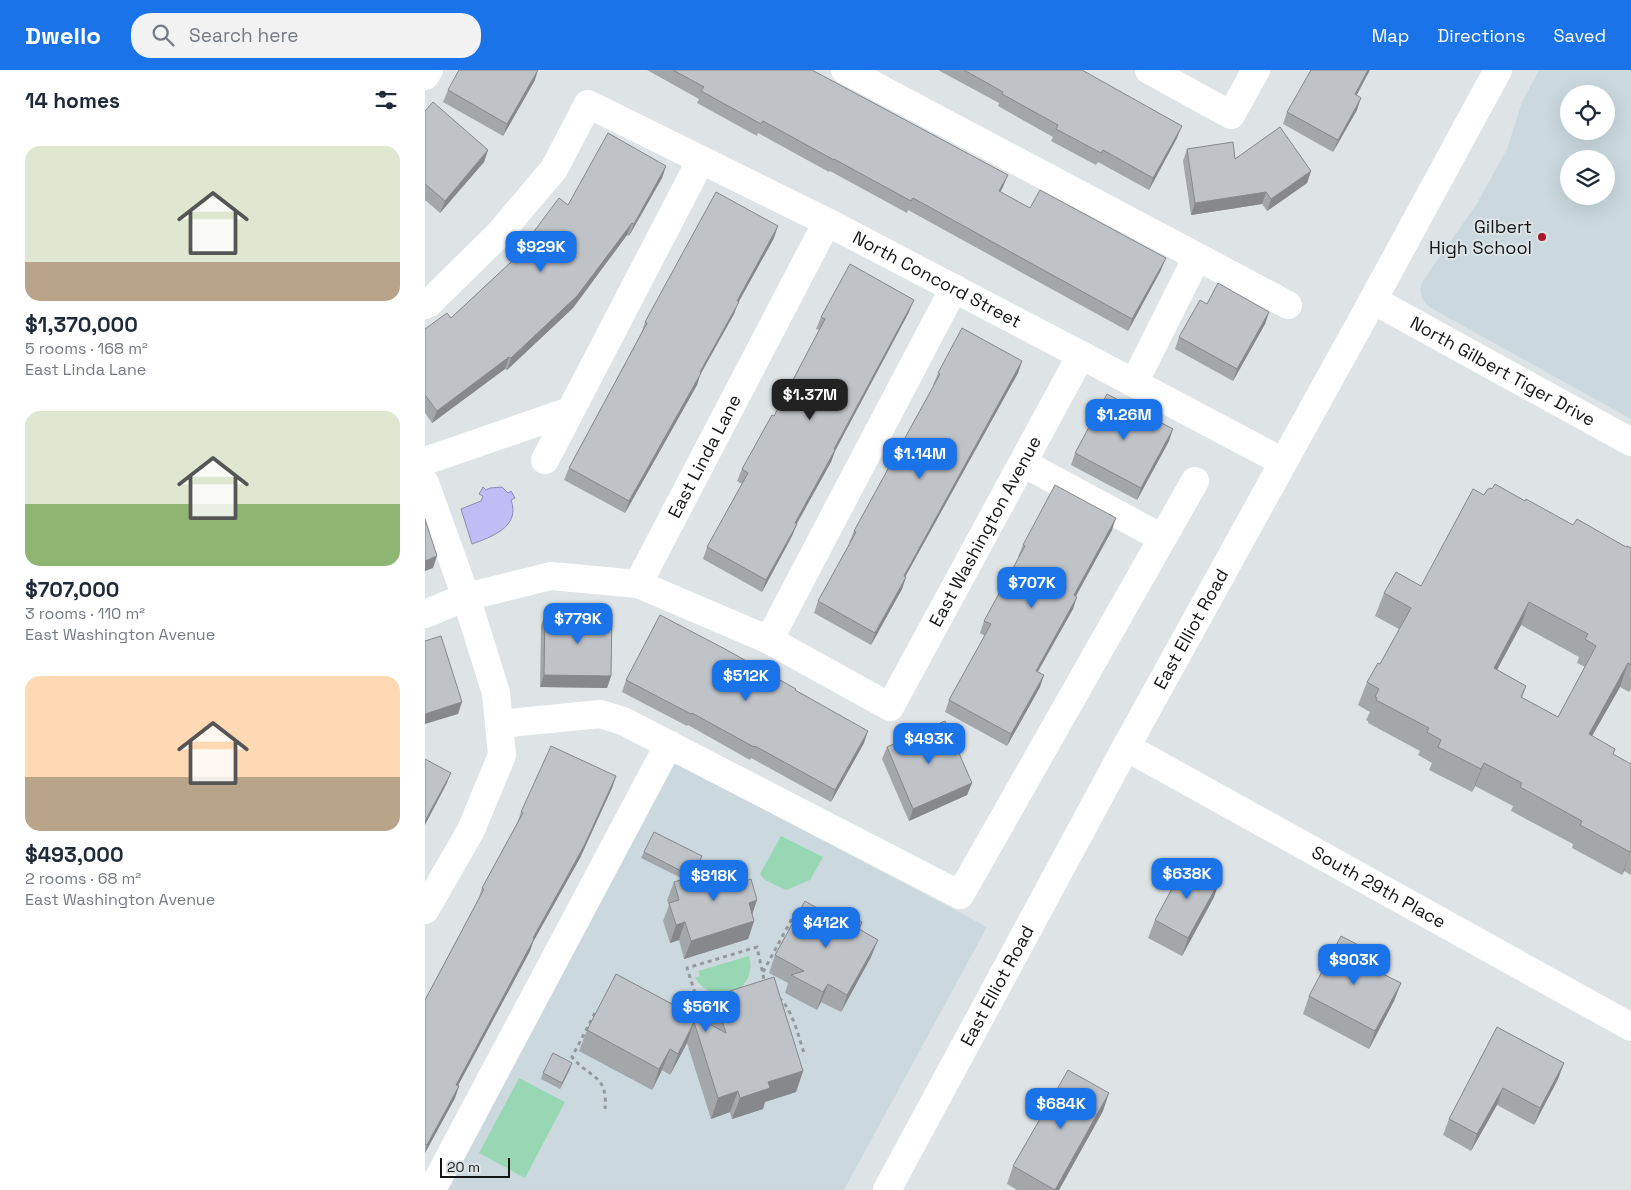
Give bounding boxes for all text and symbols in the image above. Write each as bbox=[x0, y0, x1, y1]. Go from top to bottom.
search box bbox=[131, 13, 481, 58]
text: Dwello bbox=[25, 20, 101, 51]
icon: search bbox=[149, 21, 177, 49]
text: Search here bbox=[189, 23, 299, 48]
text: Map bbox=[1372, 24, 1409, 47]
text: Directions bbox=[1437, 24, 1526, 47]
text: Saved bbox=[1554, 24, 1606, 47]
map controls bbox=[1560, 85, 1615, 205]
button: locate bbox=[1560, 85, 1615, 140]
icon: filters bbox=[372, 86, 400, 114]
text: 14 homes bbox=[25, 87, 120, 114]
button: layers bbox=[1560, 150, 1615, 205]
icon: home bbox=[168, 178, 258, 268]
place label: Gilbert High School bbox=[1429, 215, 1532, 259]
street label: North Concord Street bbox=[849, 226, 1026, 333]
pin: $929K bbox=[506, 230, 576, 273]
marker: Gilbert High School bbox=[1536, 231, 1548, 243]
text: $929K bbox=[517, 236, 565, 257]
text: $1,370,000 bbox=[25, 311, 138, 338]
street label: North Gilbert Tiger Drive bbox=[1406, 311, 1599, 431]
text: 5 rooms · 168 m² bbox=[25, 338, 148, 359]
text: East Linda Lane bbox=[25, 359, 146, 380]
pin: $1.37M bbox=[769, 378, 851, 421]
text: $1.37M bbox=[783, 384, 837, 405]
street label: East Linda Lane bbox=[662, 390, 746, 522]
pin: $1.26M bbox=[1083, 398, 1165, 441]
text: $1.26M bbox=[1096, 404, 1152, 425]
street label: East Washington Avenue bbox=[924, 431, 1046, 631]
pin: $1.14M bbox=[879, 438, 961, 480]
icon: home bbox=[168, 443, 258, 533]
text: $1.14M bbox=[894, 443, 946, 464]
street label: East Elliot Road bbox=[1148, 565, 1233, 693]
pin: $707K bbox=[997, 566, 1067, 609]
text: $707K bbox=[1008, 572, 1056, 593]
text: $707,000 bbox=[25, 576, 119, 603]
pin: $779K bbox=[543, 602, 613, 645]
text: 3 rooms · 110 m² bbox=[25, 603, 145, 624]
text: $779K bbox=[554, 608, 602, 629]
text: East Washington Avenue bbox=[25, 624, 215, 645]
pin: $512K bbox=[711, 660, 781, 702]
text: $512K bbox=[723, 665, 769, 686]
icon: home bbox=[168, 708, 258, 798]
pin: $493K bbox=[894, 722, 964, 765]
text: $493K bbox=[904, 728, 954, 749]
street label: South 29th Place bbox=[1308, 840, 1450, 933]
text: $493,000 bbox=[25, 841, 124, 868]
pin: $638K bbox=[1152, 858, 1222, 900]
pin: $818K bbox=[679, 860, 749, 902]
text: $638K bbox=[1163, 863, 1211, 884]
text: $818K bbox=[691, 865, 737, 886]
text: 2 rooms · 68 m² bbox=[25, 868, 141, 889]
text: East Washington Avenue bbox=[25, 889, 215, 910]
pin: $412K bbox=[791, 906, 861, 949]
text: $412K bbox=[803, 912, 849, 933]
street label: East Elliot Road bbox=[955, 921, 1039, 1050]
pin: $903K bbox=[1319, 944, 1389, 986]
text: $903K bbox=[1329, 949, 1379, 970]
pin: $561K bbox=[671, 990, 741, 1033]
text: $561K bbox=[683, 996, 729, 1017]
pin: $684K bbox=[1026, 1088, 1096, 1130]
text: $684K bbox=[1036, 1093, 1086, 1114]
scale bar bbox=[440, 1155, 510, 1178]
text: 20 m bbox=[447, 1158, 480, 1176]

